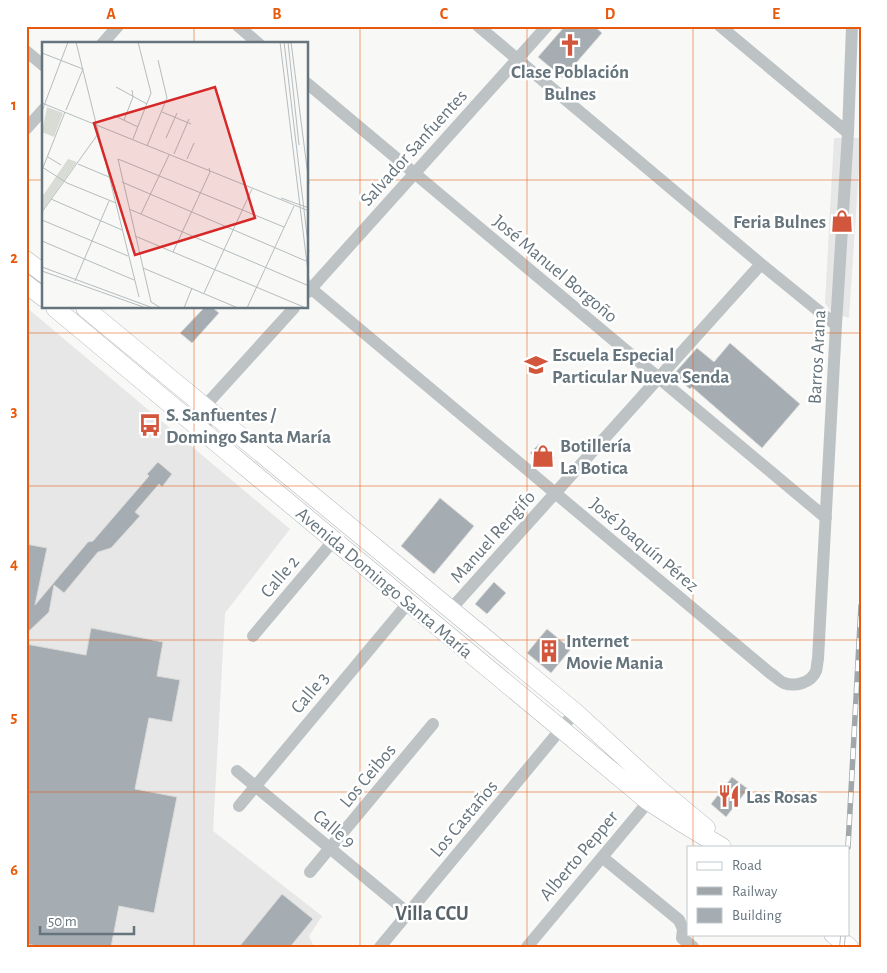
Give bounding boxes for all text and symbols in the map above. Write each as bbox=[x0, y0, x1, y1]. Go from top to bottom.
text: A bbox=[106, 6, 116, 22]
text: B bbox=[272, 6, 282, 22]
text: C bbox=[440, 6, 449, 22]
text: D bbox=[605, 6, 616, 22]
text: E bbox=[772, 6, 780, 22]
church icon: Clase Población Bulnes bbox=[557, 32, 583, 58]
inset map bbox=[42, 42, 309, 309]
place label: Clase Población Bulnes bbox=[511, 63, 629, 104]
street label: Salvador Sanfuentes bbox=[357, 86, 471, 210]
text: 1 bbox=[11, 97, 17, 113]
shop icon: Feria Bulnes bbox=[829, 208, 855, 234]
street label: José Manuel Borgoño bbox=[489, 212, 621, 327]
place label: Feria Bulnes bbox=[733, 213, 826, 232]
text: 2 bbox=[10, 250, 18, 266]
street label: Barros Arana bbox=[806, 309, 829, 405]
place label: Escuela Especial Particular Nueva Senda bbox=[552, 346, 729, 387]
school or university icon: Escuela Especial Particular Nueva Senda bbox=[523, 352, 549, 378]
text: 3 bbox=[11, 403, 18, 419]
place label: S. Sanfuentes / Domingo Santa María bbox=[166, 406, 331, 447]
bus stop icon: S. Sanfuentes / Domingo Santa María bbox=[137, 412, 163, 438]
place label: Botillería La Botica bbox=[560, 437, 631, 478]
shop icon: Botillería La Botica bbox=[530, 443, 556, 469]
street label: Manuel Rengifo bbox=[447, 487, 539, 587]
street label: José Joaquín Pérez bbox=[586, 495, 702, 596]
street label: Avenida Domingo Santa María bbox=[292, 504, 476, 663]
street label: Calle 2 bbox=[257, 552, 303, 602]
text: 4 bbox=[10, 556, 18, 572]
place label: Internet Movie Mania bbox=[566, 632, 663, 673]
building icon: Internet Movie Mania bbox=[536, 638, 562, 664]
street label: Calle 3 bbox=[288, 669, 333, 717]
text: 5 bbox=[11, 709, 18, 725]
street label: Los Ceibos bbox=[336, 741, 400, 811]
street label: Los Castaños bbox=[427, 777, 502, 861]
restaurant icon: Las Rosas bbox=[716, 783, 742, 809]
place label: Las Rosas bbox=[746, 788, 817, 807]
street label: Calle 9 bbox=[309, 806, 359, 852]
street label: Alberto Pepper bbox=[536, 807, 622, 904]
legend bbox=[687, 846, 850, 936]
text: Road bbox=[732, 858, 762, 873]
text: 6 bbox=[10, 862, 18, 878]
text: Railway bbox=[732, 884, 778, 899]
scale bar bbox=[40, 903, 134, 935]
district label: Villa CCU bbox=[395, 904, 469, 924]
text: Building bbox=[732, 908, 782, 923]
text: 50 m bbox=[48, 914, 77, 929]

